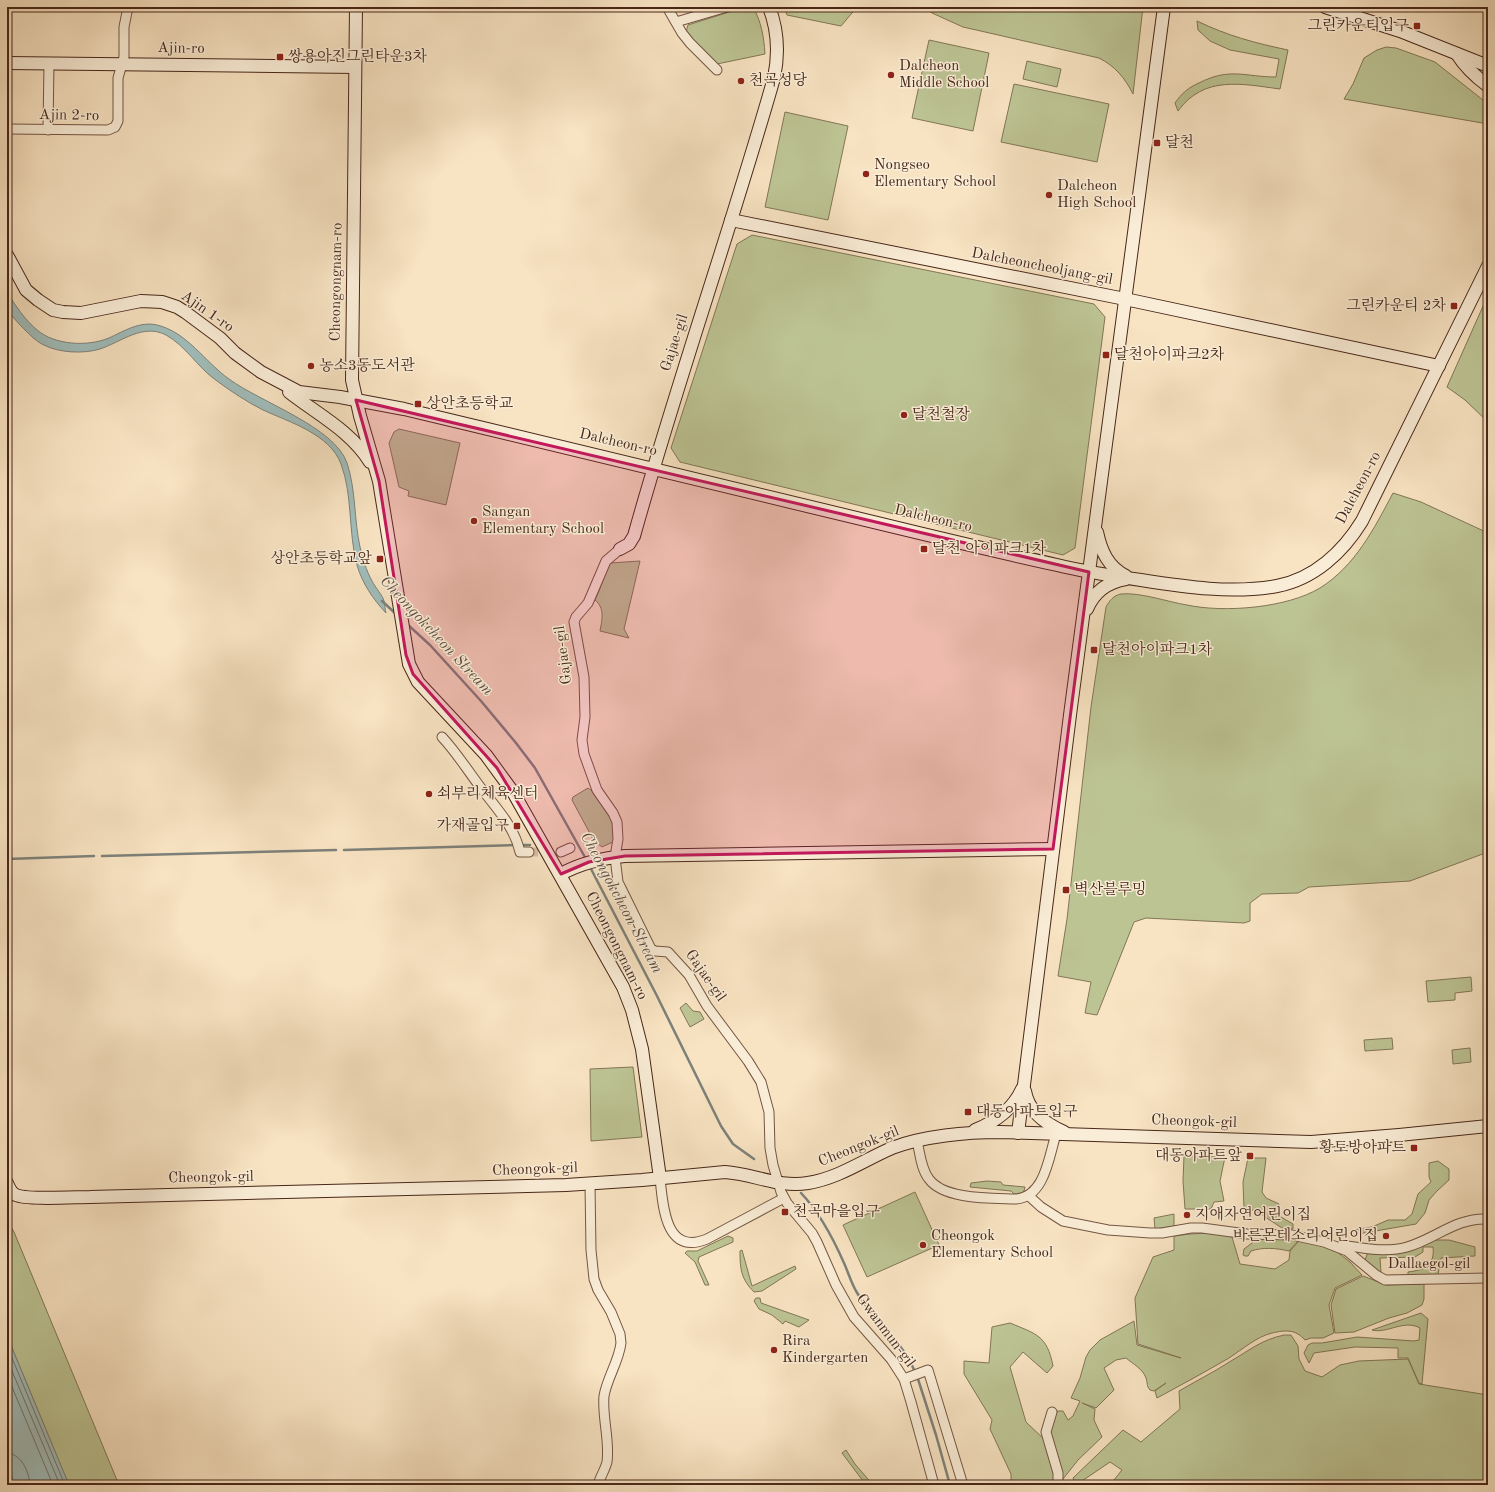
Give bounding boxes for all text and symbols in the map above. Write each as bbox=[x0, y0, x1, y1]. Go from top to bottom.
place label: 그린카운티입구 bbox=[1308, 17, 1410, 34]
marker: 그린카운티입구 bbox=[1412, 21, 1422, 31]
street label: Ajin-ro bbox=[157, 41, 205, 57]
place label: 쌍용아진그린타운3차 bbox=[288, 48, 428, 65]
marker: 쌍용아진그린타운3차 bbox=[275, 52, 285, 62]
place label: Dalcheon Middle School bbox=[899, 59, 989, 91]
marker: Dalcheon Middle School bbox=[886, 70, 896, 80]
place label: 천곡성당 bbox=[749, 72, 807, 89]
marker: 천곡성당 bbox=[736, 76, 746, 86]
street label: Ajin 2-ro bbox=[39, 108, 99, 124]
place label: 달천 bbox=[1165, 134, 1194, 151]
marker: 달천 bbox=[1152, 138, 1162, 148]
place label: Nongseo Elementary School bbox=[874, 158, 996, 190]
marker: Nongseo Elementary School bbox=[861, 169, 871, 179]
place label: Dalcheon High School bbox=[1057, 179, 1136, 211]
marker: Dalcheon High School bbox=[1044, 190, 1054, 200]
street label: Cheongongnam-ro bbox=[328, 222, 346, 342]
street label: Dalcheoncheoljang-gil bbox=[970, 246, 1114, 288]
street label: Ajin 1-ro bbox=[178, 289, 236, 335]
place label: 그린카운티 2차 bbox=[1346, 297, 1447, 314]
marker: 그린카운티 2차 bbox=[1449, 301, 1459, 311]
street label: Gajae-gil bbox=[659, 313, 691, 373]
place label: 달천아이파크2차 bbox=[1114, 346, 1225, 363]
marker: 달천아이파크2차 bbox=[1101, 350, 1111, 360]
place label: 농소3동도서관 bbox=[319, 357, 415, 374]
marker: 농소3동도서관 bbox=[306, 361, 316, 371]
place label: 상안초등학교 bbox=[426, 395, 513, 412]
marker: 상안초등학교 bbox=[413, 399, 423, 409]
place label: 달천철장 bbox=[912, 406, 970, 423]
marker: 달천철장 bbox=[899, 410, 909, 420]
street label: Dalcheon-ro bbox=[578, 427, 658, 459]
street label: Dalcheon-ro bbox=[1334, 449, 1384, 527]
street label: Dalcheon-ro bbox=[893, 503, 973, 535]
place label: Sangan Elementary School bbox=[482, 505, 604, 537]
marker: Sangan Elementary School bbox=[469, 516, 479, 526]
place label: 달천 아이파크1차 bbox=[932, 540, 1047, 557]
marker: 달천 아이파크1차 bbox=[919, 544, 929, 554]
place label: 상안초등학교앞 bbox=[271, 550, 373, 567]
marker: 상안초등학교앞 bbox=[375, 554, 385, 564]
water label: Cheongokcheon Stream bbox=[376, 573, 496, 699]
street label: Gajae-gil bbox=[553, 625, 575, 685]
place label: 달천아이파크1차 bbox=[1102, 641, 1213, 658]
marker: 달천아이파크1차 bbox=[1089, 645, 1099, 655]
place label: 쇠부리체육센터 bbox=[437, 785, 538, 802]
marker: 쇠부리체육센터 bbox=[424, 789, 434, 799]
place label: 가재골입구 bbox=[437, 817, 510, 834]
marker: 가재골입구 bbox=[512, 821, 522, 831]
water label: Cheongokcheon Stream bbox=[577, 830, 665, 976]
place label: 벽산블루밍 bbox=[1074, 881, 1146, 898]
marker: 벽산블루밍 bbox=[1061, 885, 1071, 895]
street label: Cheongongnam-ro bbox=[582, 890, 650, 1002]
street label: Gajae-gil bbox=[682, 948, 728, 1004]
place label: 대동아파트입구 bbox=[976, 1103, 1078, 1120]
marker: 대동아파트입구 bbox=[963, 1107, 973, 1117]
street label: Cheongok-gil bbox=[1151, 1113, 1237, 1131]
street label: Cheongok-gil bbox=[816, 1124, 902, 1170]
place label: 황토방아파트 bbox=[1319, 1139, 1406, 1156]
marker: 황토방아파트 bbox=[1409, 1143, 1419, 1153]
place label: 대동아파트앞 bbox=[1155, 1147, 1242, 1164]
marker: 대동아파트앞 bbox=[1245, 1151, 1255, 1161]
street label: Cheongok-gil bbox=[492, 1161, 578, 1179]
street label: Cheongok-gil bbox=[168, 1170, 254, 1186]
place label: 천곡마을입구 bbox=[793, 1203, 880, 1220]
place label: 지애자연어린이집 bbox=[1195, 1206, 1311, 1223]
marker: 천곡마을입구 bbox=[780, 1207, 790, 1217]
marker: 지애자연어린이집 bbox=[1182, 1210, 1192, 1220]
place label: 바른몬테소리어린이집 bbox=[1233, 1227, 1378, 1244]
place label: Cheongok Elementary School bbox=[931, 1229, 1053, 1261]
marker: 바른몬테소리어린이집 bbox=[1381, 1231, 1391, 1241]
marker: Cheongok Elementary School bbox=[918, 1240, 928, 1250]
street label: Dallaegol-gil bbox=[1388, 1257, 1470, 1272]
street label: Gwanmun-gil bbox=[853, 1292, 917, 1370]
place label: Rira Kindergarten bbox=[782, 1334, 868, 1366]
marker: Rira Kindergarten bbox=[769, 1345, 779, 1355]

